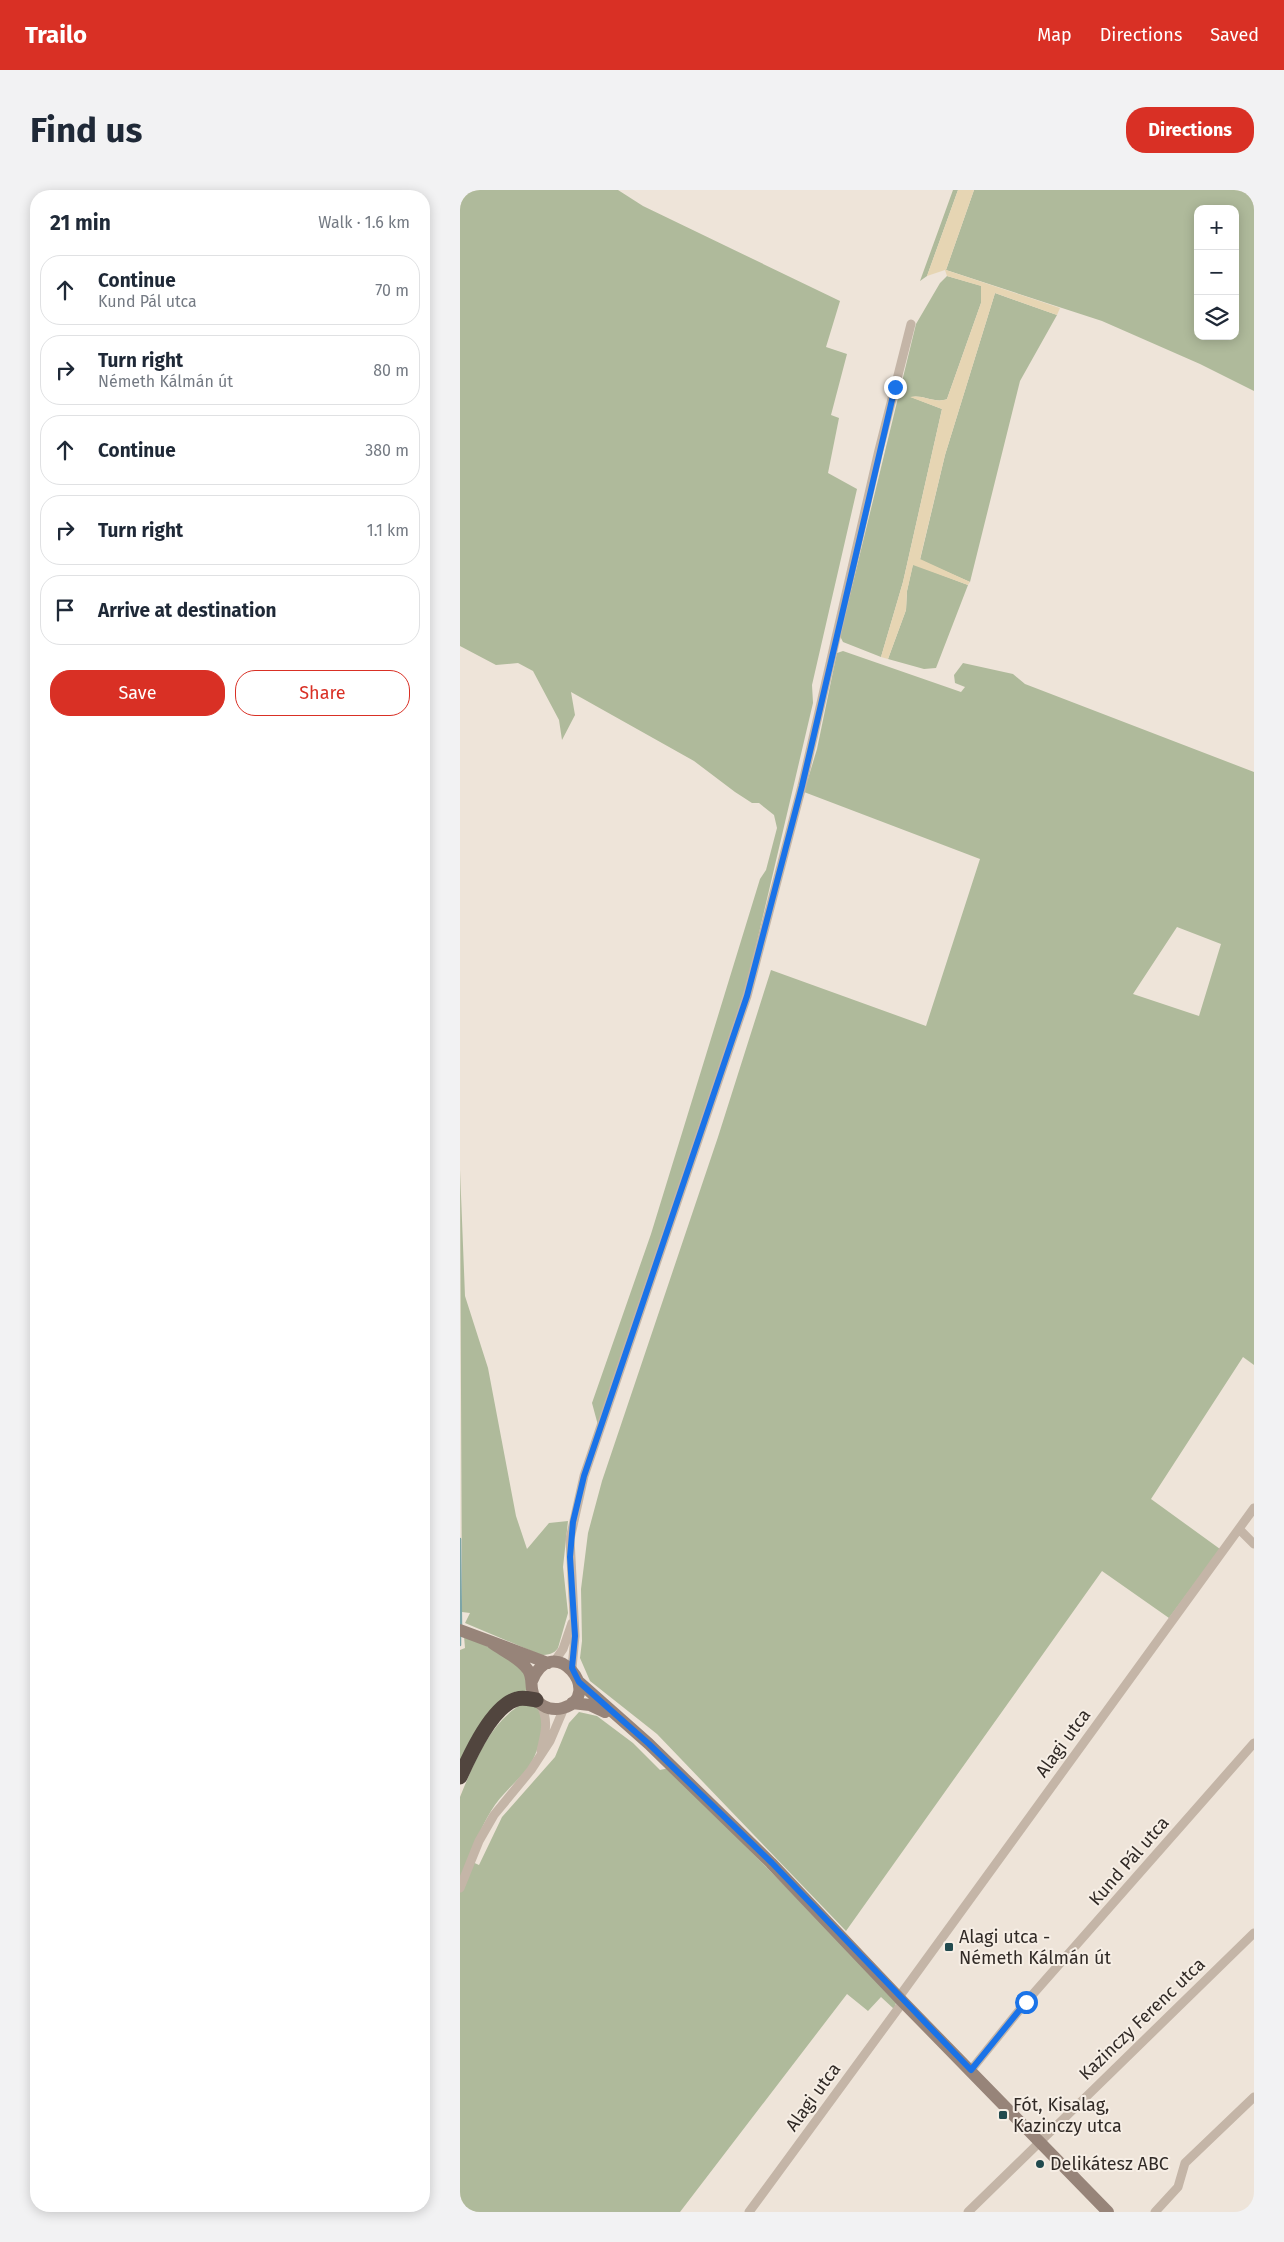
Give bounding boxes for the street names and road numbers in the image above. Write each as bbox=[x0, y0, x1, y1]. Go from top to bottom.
street label: Alagi utca bbox=[1031, 1704, 1095, 1782]
street label: Kund Pál utca bbox=[1084, 1812, 1174, 1910]
street label: Kazinczy Ferenc utca bbox=[1074, 1953, 1210, 2085]
street label: Alagi utca bbox=[781, 2058, 845, 2136]

